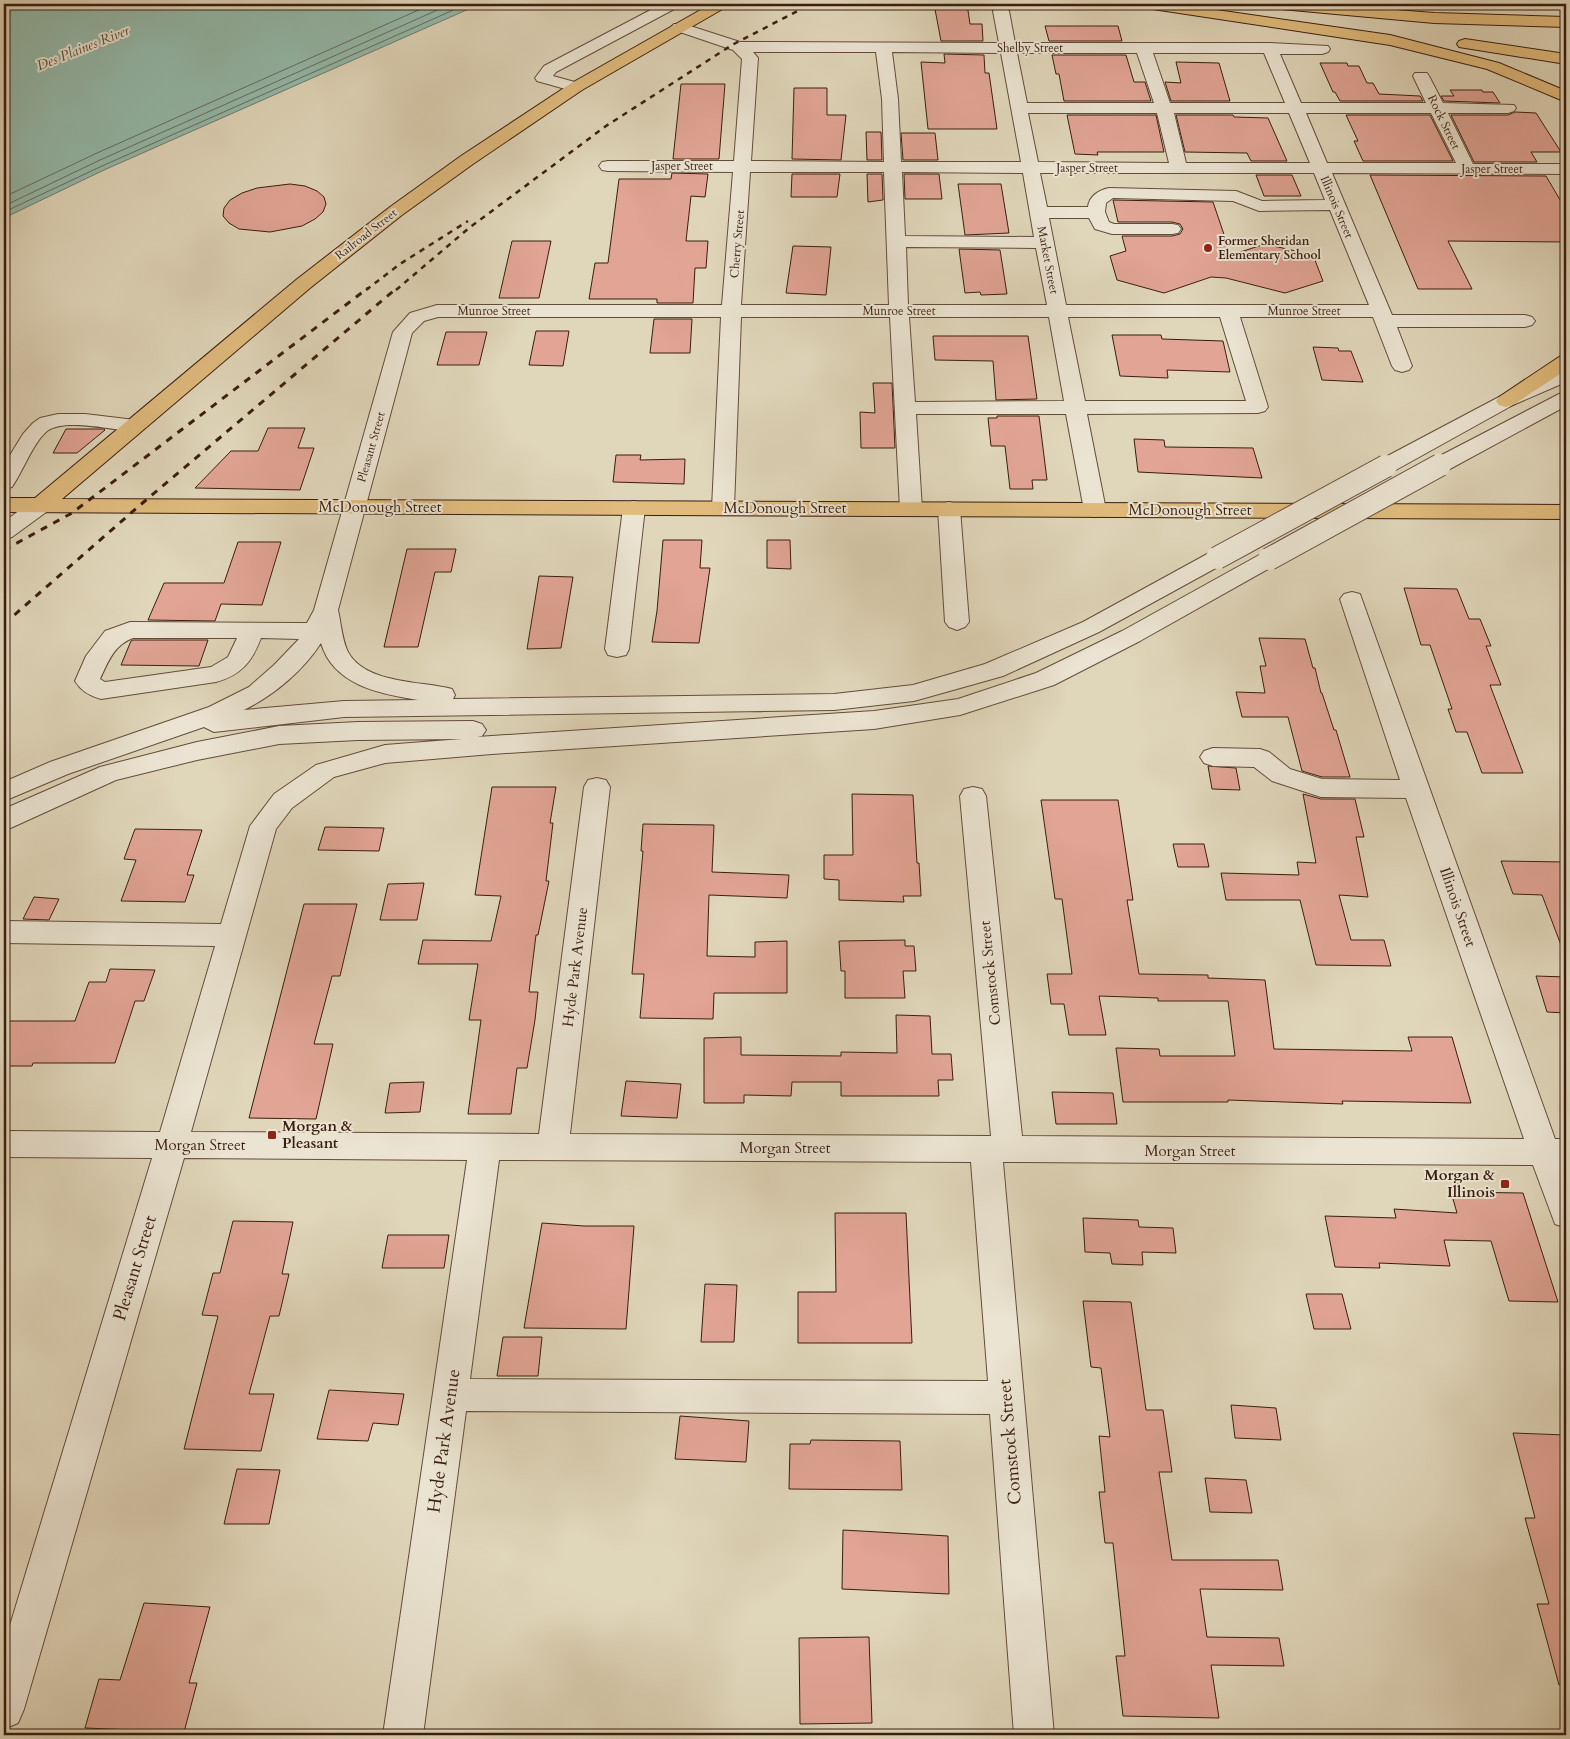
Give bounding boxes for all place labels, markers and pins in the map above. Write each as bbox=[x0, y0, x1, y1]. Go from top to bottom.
place label: Former Sheridan Elementary School bbox=[1218, 233, 1321, 263]
marker: Former Sheridan Elementary School bbox=[1202, 242, 1214, 254]
place label: Morgan & Pleasant bbox=[282, 1116, 353, 1153]
marker: Morgan & Pleasant bbox=[266, 1129, 278, 1141]
place label: Morgan & Illinois bbox=[1424, 1165, 1495, 1202]
marker: Morgan & Illinois bbox=[1499, 1178, 1511, 1190]

